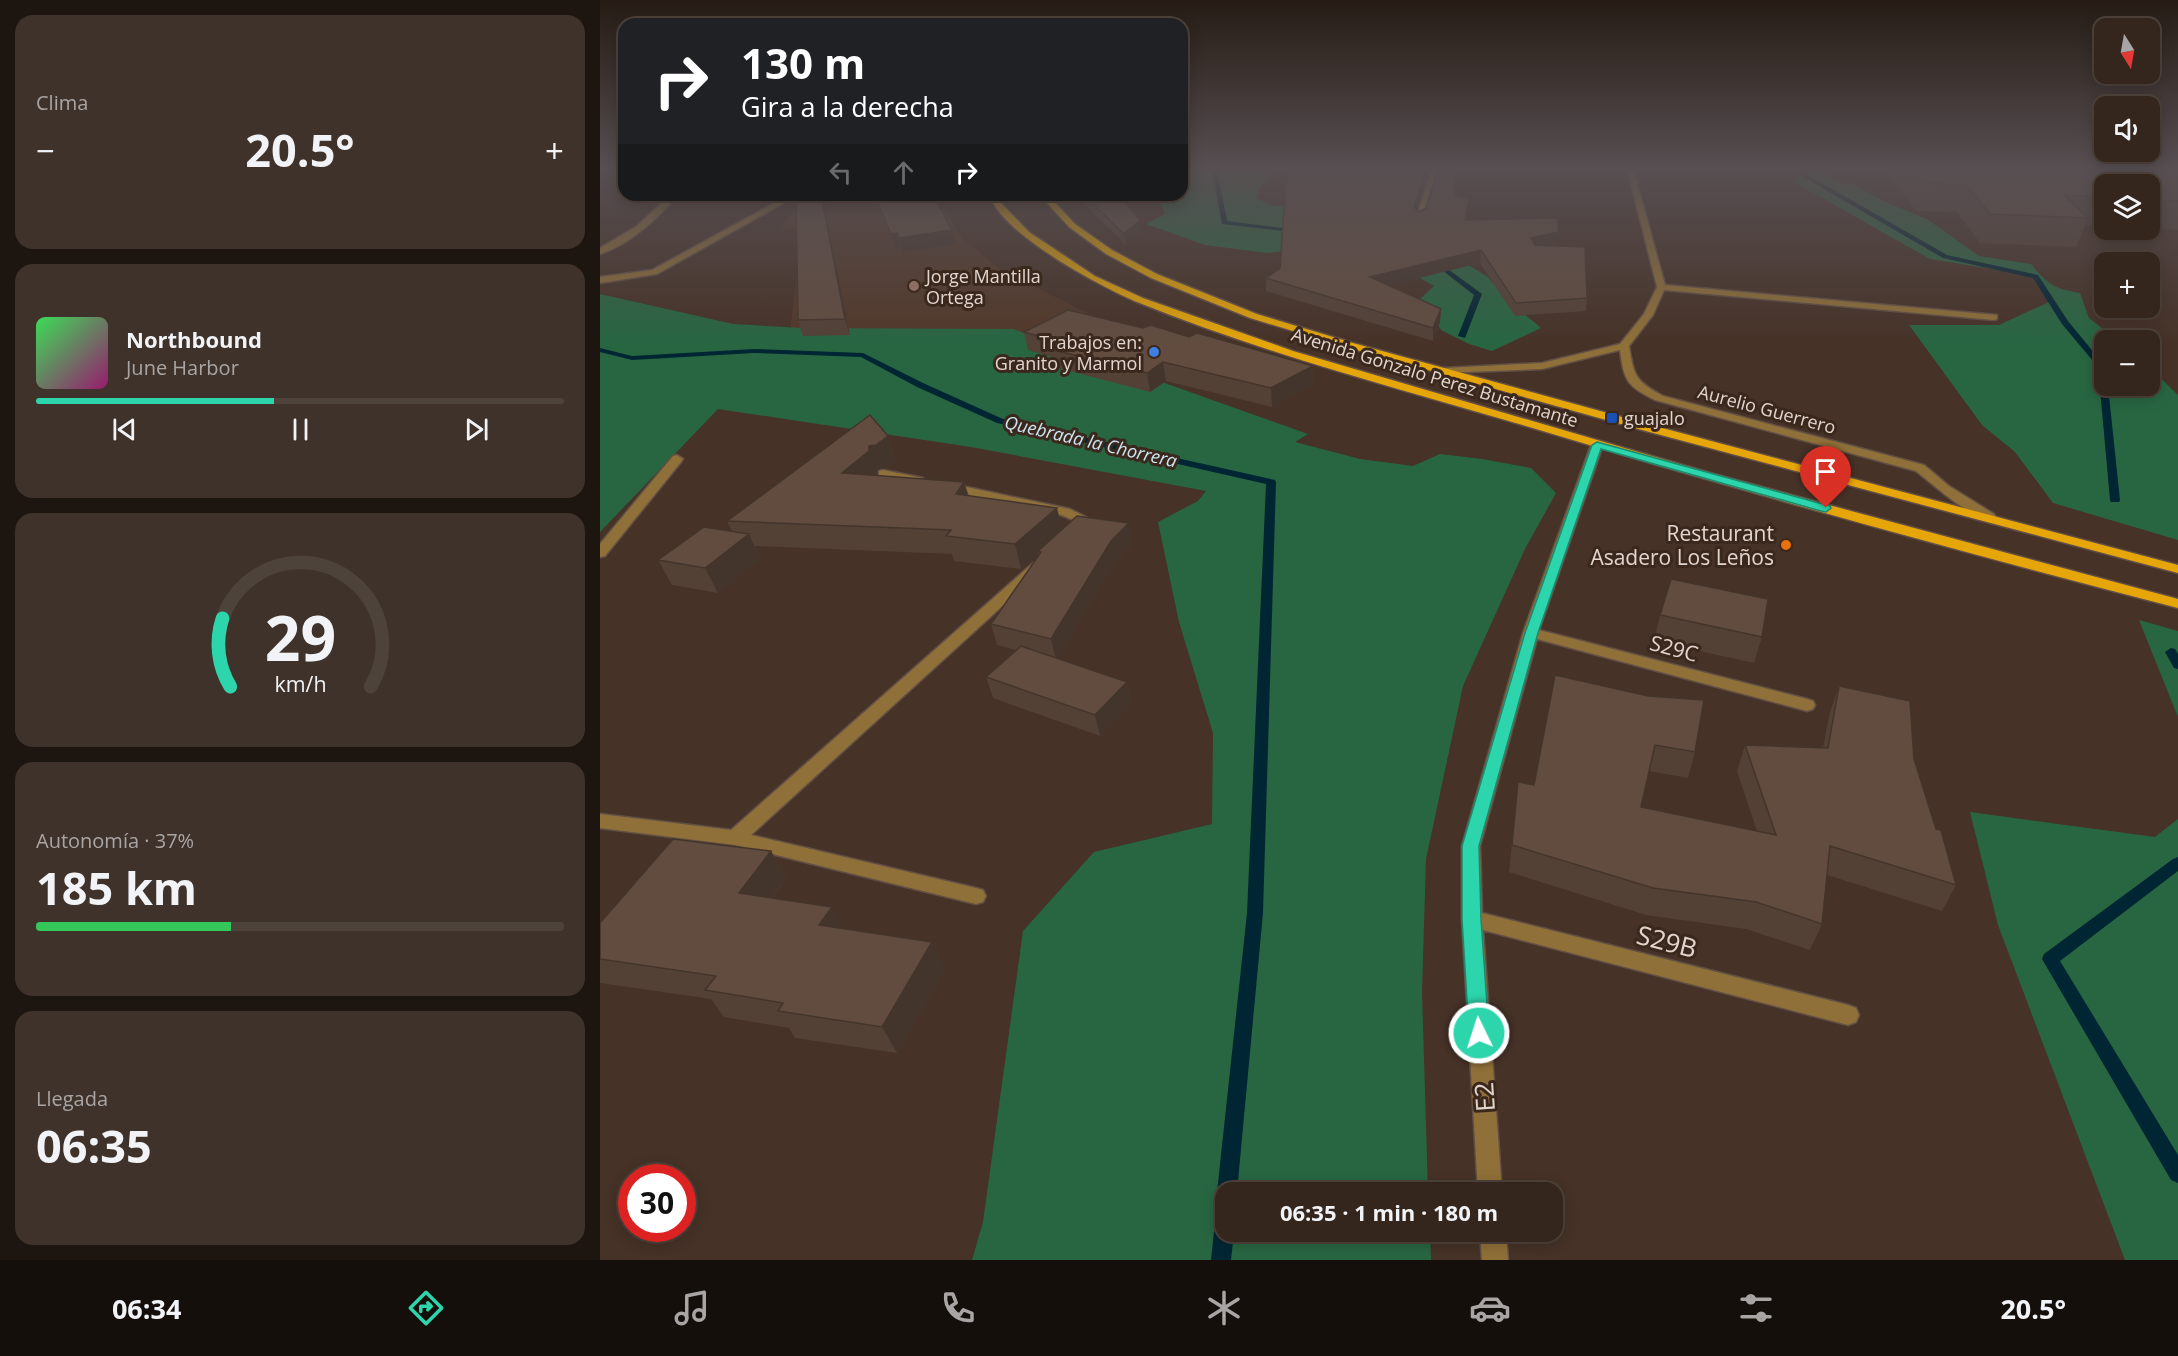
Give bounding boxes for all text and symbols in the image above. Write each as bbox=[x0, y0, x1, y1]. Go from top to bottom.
north arrow bbox=[2094, 18, 2160, 84]
map controls bbox=[2094, 18, 2160, 396]
text: 130 m bbox=[741, 34, 865, 91]
icon: right bbox=[642, 42, 720, 120]
text: Gira a la derecha bbox=[741, 88, 954, 125]
text: Clima bbox=[36, 89, 88, 116]
button: sound bbox=[2094, 96, 2160, 162]
text: 20.5° bbox=[245, 119, 355, 180]
text: − bbox=[36, 128, 55, 173]
text: + bbox=[545, 128, 564, 173]
icon: left bbox=[824, 156, 857, 189]
icon: ahead bbox=[887, 156, 920, 189]
icon: right bbox=[950, 156, 983, 189]
button: layers bbox=[2094, 174, 2160, 240]
button: + bbox=[2094, 252, 2160, 318]
place label: Jorge Mantilla Ortega bbox=[924, 264, 1041, 309]
marker: Jorge Mantilla Ortega bbox=[907, 279, 921, 293]
street label: Avenida Gonzalo Perez Bustamante bbox=[1289, 322, 1581, 432]
text: Northbound bbox=[126, 324, 262, 354]
place label: Trabajos en: Granito y Marmol bbox=[995, 330, 1142, 375]
button: − bbox=[2094, 330, 2160, 396]
marker: Trabajos en: Granito y Marmol bbox=[1147, 345, 1161, 359]
text: June Harbor bbox=[126, 354, 239, 381]
street label: Aurelio Guerrero bbox=[1695, 379, 1839, 439]
place label: guajalo bbox=[1624, 406, 1685, 430]
water label: Quebrada la Chorrera bbox=[1002, 409, 1180, 473]
marker: guajalo bbox=[1605, 411, 1619, 425]
icon: previous bbox=[108, 413, 141, 446]
icon: pause bbox=[284, 413, 317, 446]
icon: next bbox=[460, 413, 493, 446]
pin bbox=[1800, 446, 1851, 508]
icon: arrive bbox=[1809, 455, 1842, 488]
place label: Restaurant Asadero Los Leños bbox=[1590, 519, 1774, 571]
marker: Restaurant Asadero Los Leños bbox=[1779, 538, 1793, 552]
text: 29 bbox=[264, 594, 336, 679]
street label: S29C bbox=[1647, 628, 1701, 668]
text: km/h bbox=[274, 669, 326, 698]
text: Autonomía · 37% bbox=[36, 827, 194, 854]
text: 185 km bbox=[36, 857, 197, 918]
street label: S29B bbox=[1633, 916, 1701, 966]
position arrow bbox=[1447, 1001, 1511, 1065]
street label: E2 bbox=[1465, 1081, 1503, 1113]
text: Llegada bbox=[36, 1085, 108, 1112]
text: 06:35 bbox=[36, 1115, 152, 1176]
speed limit sign: 30 bbox=[618, 1164, 696, 1242]
text: 06:35 · 1 min · 180 m bbox=[1280, 1197, 1498, 1227]
icon: directions bbox=[405, 1287, 447, 1329]
icon: music bbox=[671, 1287, 713, 1329]
icon: phone bbox=[937, 1287, 979, 1329]
icon: climate bbox=[1203, 1287, 1245, 1329]
icon: car bbox=[1469, 1287, 1511, 1329]
icon: filters bbox=[1735, 1287, 1777, 1329]
text: 06:34 bbox=[112, 1290, 181, 1327]
text: 20.5° bbox=[2000, 1290, 2066, 1327]

